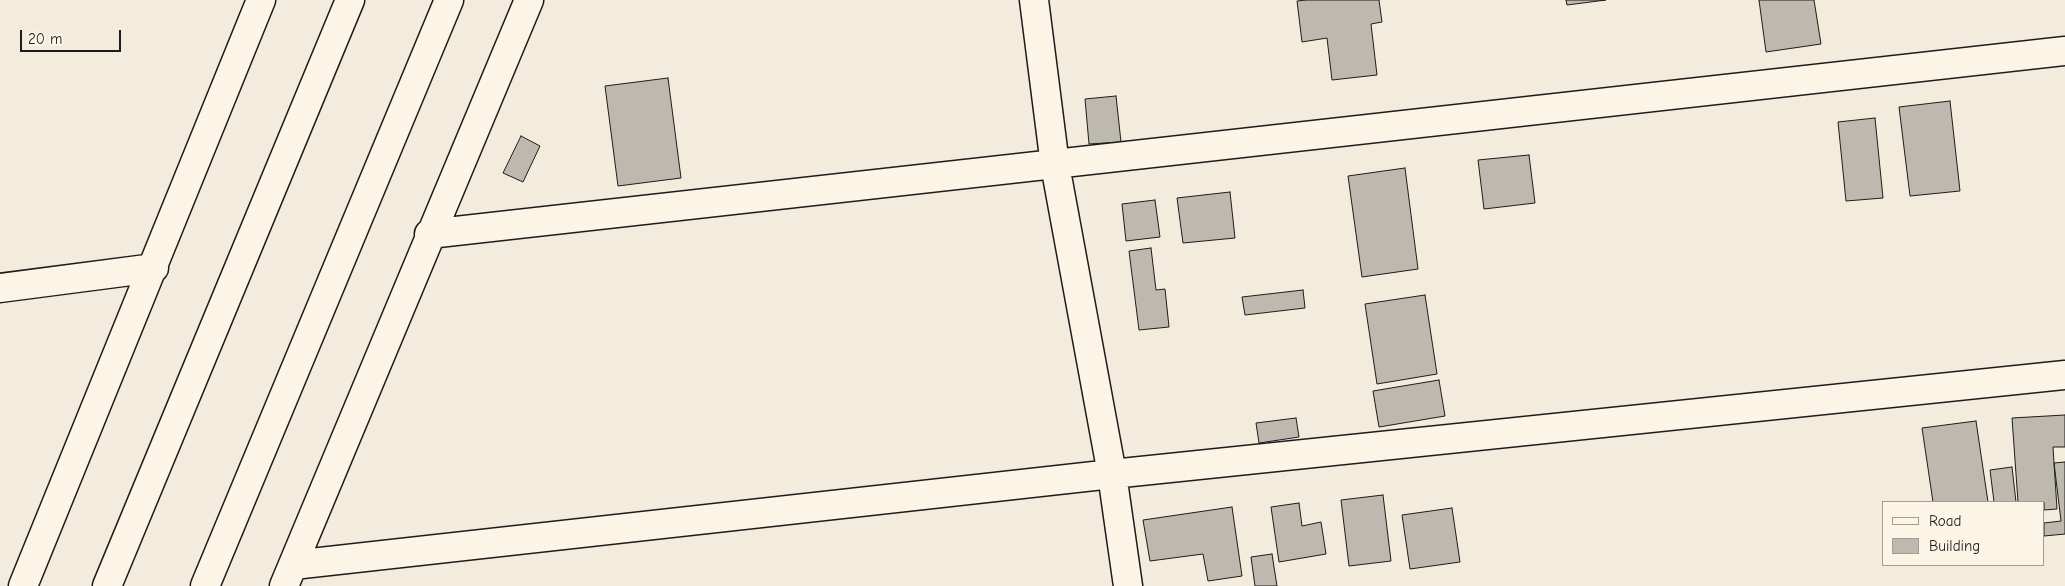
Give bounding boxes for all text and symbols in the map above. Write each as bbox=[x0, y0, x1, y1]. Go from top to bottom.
scale bar bbox=[22, 20, 124, 52]
text: 20 m bbox=[28, 30, 62, 48]
legend bbox=[1882, 501, 2045, 566]
text: Road bbox=[1929, 512, 1961, 530]
text: Building bbox=[1929, 537, 1980, 555]

